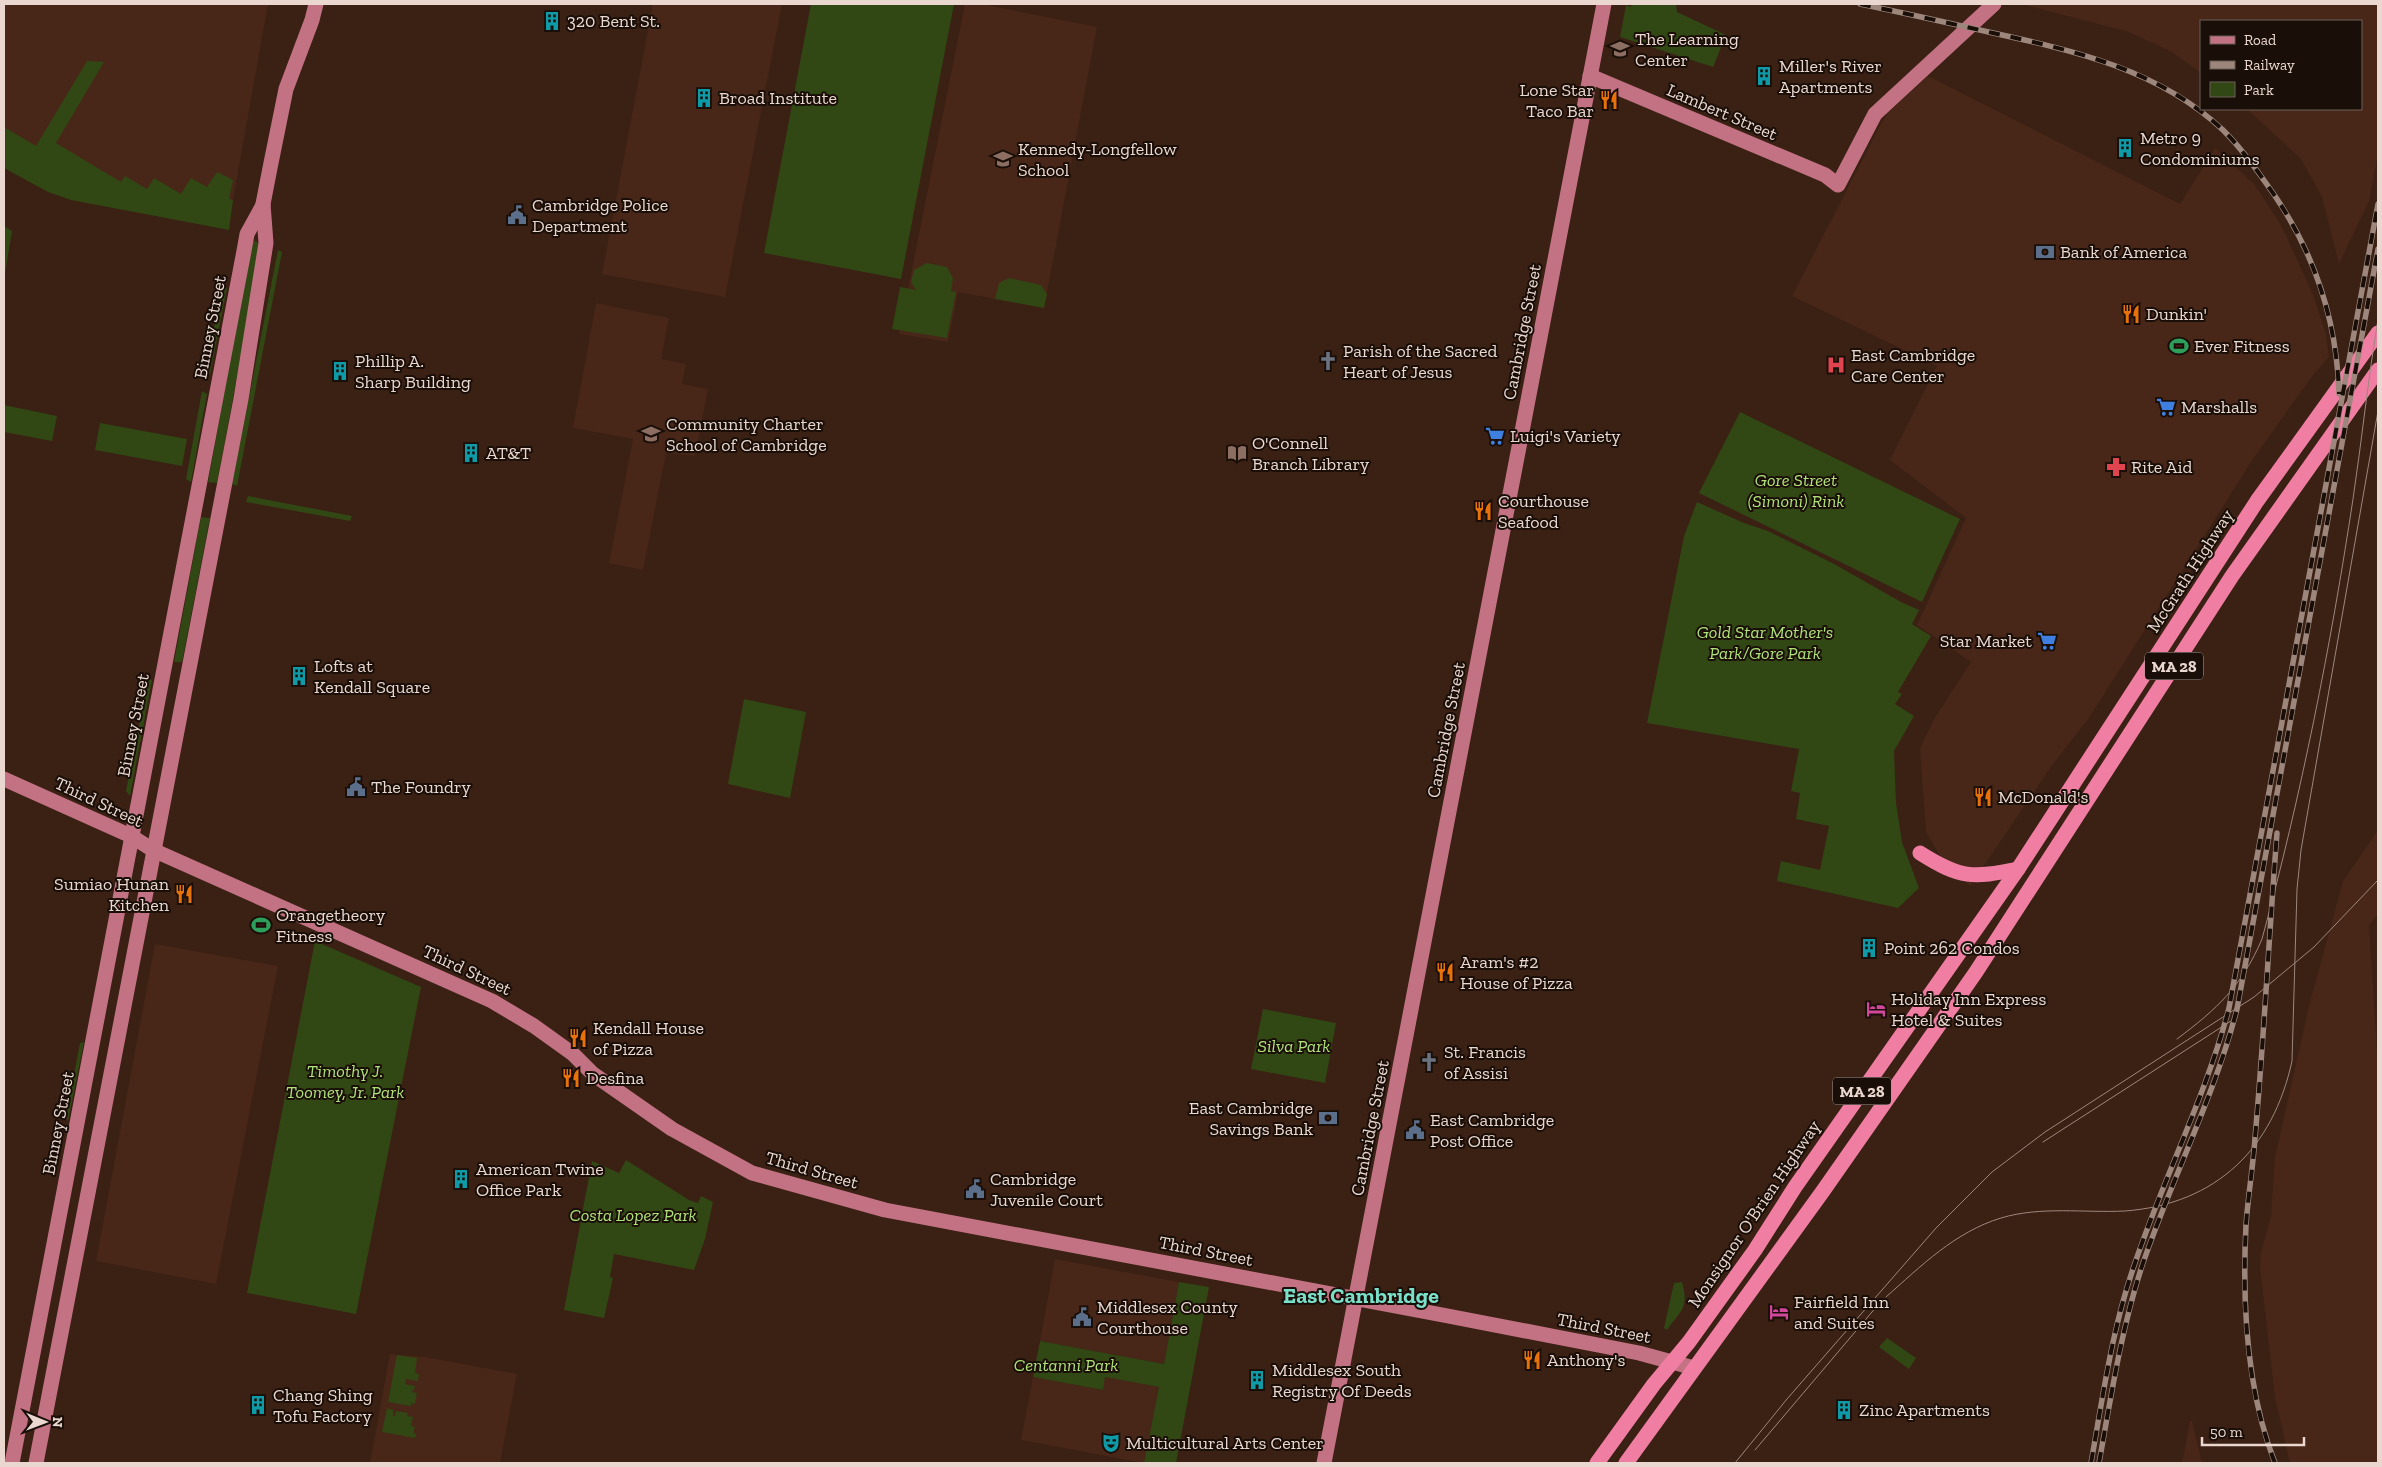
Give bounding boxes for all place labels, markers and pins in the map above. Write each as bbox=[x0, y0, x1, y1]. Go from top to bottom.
building icon: 320 Bent St. bbox=[541, 10, 563, 32]
place label: 320 Bent St. bbox=[567, 10, 660, 32]
place label: The Learning Center bbox=[1635, 28, 1739, 71]
school or university icon: The Learning Center bbox=[1609, 38, 1631, 60]
place label: Miller's River Apartments bbox=[1779, 55, 1882, 98]
building icon: Miller's River Apartments bbox=[1753, 65, 1775, 87]
place label: Lone Star Taco Bar bbox=[1520, 79, 1594, 122]
building icon: Broad Institute bbox=[693, 87, 715, 109]
place label: Broad Institute bbox=[719, 87, 837, 109]
restaurant icon: Lone Star Taco Bar bbox=[1598, 89, 1620, 111]
place label: Metro 9 Condominiums bbox=[2140, 127, 2260, 170]
building icon: Metro 9 Condominiums bbox=[2114, 137, 2136, 159]
place label: Kennedy-Longfellow School bbox=[1018, 138, 1177, 181]
school or university icon: Kennedy-Longfellow School bbox=[992, 148, 1014, 170]
place label: Cambridge Police Department bbox=[532, 194, 668, 237]
public building icon: Cambridge Police Department bbox=[506, 204, 528, 226]
bank icon: Bank of America bbox=[2034, 241, 2056, 263]
place label: Bank of America bbox=[2060, 241, 2187, 263]
restaurant icon: Dunkin' bbox=[2120, 303, 2142, 325]
place label: Dunkin' bbox=[2146, 303, 2207, 325]
sports icon: Ever Fitness bbox=[2168, 335, 2190, 357]
place label: Ever Fitness bbox=[2194, 335, 2290, 357]
place label: Parish of the Sacred Heart of Jesus bbox=[1343, 340, 1497, 383]
place label: East Cambridge Care Center bbox=[1851, 344, 1975, 387]
place label: Phillip A. Sharp Building bbox=[355, 350, 471, 393]
church icon: Parish of the Sacred Heart of Jesus bbox=[1317, 350, 1339, 372]
hospital icon: East Cambridge Care Center bbox=[1825, 354, 1847, 376]
building icon: Phillip A. Sharp Building bbox=[329, 360, 351, 382]
supermarket icon: Marshalls bbox=[2155, 396, 2177, 418]
place label: Marshalls bbox=[2181, 396, 2257, 418]
place label: Community Charter School of Cambridge bbox=[666, 413, 827, 456]
school or university icon: Community Charter School of Cambridge bbox=[640, 423, 662, 445]
supermarket icon: Luigi's Variety bbox=[1484, 425, 1506, 447]
place label: Luigi's Variety bbox=[1510, 425, 1621, 447]
place label: O'Connell Branch Library bbox=[1252, 432, 1370, 475]
building icon: AT&T bbox=[460, 442, 482, 464]
place label: AT&T bbox=[486, 442, 531, 464]
library icon: O'Connell Branch Library bbox=[1226, 442, 1248, 464]
pharmacy icon: Rite Aid bbox=[2105, 456, 2127, 478]
place label: Rite Aid bbox=[2131, 456, 2193, 478]
place label: Courthouse Seafood bbox=[1498, 490, 1589, 533]
restaurant icon: Courthouse Seafood bbox=[1472, 500, 1494, 522]
place label: Star Market bbox=[1940, 630, 2032, 652]
supermarket icon: Star Market bbox=[2036, 630, 2058, 652]
place label: Lofts at Kendall Square bbox=[314, 655, 430, 698]
building icon: Lofts at Kendall Square bbox=[288, 665, 310, 687]
public building icon: The Foundry bbox=[345, 776, 367, 798]
place label: The Foundry bbox=[371, 776, 472, 798]
restaurant icon: McDonald's bbox=[1972, 786, 1994, 808]
place label: McDonald's bbox=[1998, 786, 2088, 808]
place label: Sumiao Hunan Kitchen bbox=[54, 873, 170, 916]
restaurant icon: Sumiao Hunan Kitchen bbox=[173, 883, 195, 905]
place label: Orangetheory Fitness bbox=[276, 904, 386, 947]
sports icon: Orangetheory Fitness bbox=[250, 914, 272, 936]
building icon: Point 262 Condos bbox=[1858, 937, 1880, 959]
place label: Point 262 Condos bbox=[1884, 937, 2020, 959]
place label: Aram's #2 House of Pizza bbox=[1460, 951, 1573, 994]
restaurant icon: Aram's #2 House of Pizza bbox=[1434, 961, 1456, 983]
place label: Holiday Inn Express Hotel & Suites bbox=[1891, 988, 2046, 1031]
hotel icon: Holiday Inn Express Hotel & Suites bbox=[1865, 998, 1887, 1020]
place label: Kendall House of Pizza bbox=[593, 1017, 704, 1060]
restaurant icon: Kendall House of Pizza bbox=[567, 1027, 589, 1049]
place label: St. Francis of Assisi bbox=[1444, 1041, 1526, 1084]
church icon: St. Francis of Assisi bbox=[1418, 1051, 1440, 1073]
restaurant icon: Desfina bbox=[560, 1067, 582, 1089]
place label: Desfina bbox=[586, 1067, 645, 1089]
place label: East Cambridge Savings Bank bbox=[1189, 1097, 1314, 1140]
bank icon: East Cambridge Savings Bank bbox=[1317, 1107, 1339, 1129]
place label: East Cambridge Post Office bbox=[1430, 1109, 1554, 1152]
public building icon: East Cambridge Post Office bbox=[1404, 1119, 1426, 1141]
place label: American Twine Office Park bbox=[476, 1158, 604, 1201]
building icon: American Twine Office Park bbox=[450, 1168, 472, 1190]
place label: Cambridge Juvenile Court bbox=[990, 1168, 1103, 1211]
public building icon: Cambridge Juvenile Court bbox=[964, 1178, 986, 1200]
place label: Fairfield Inn and Suites bbox=[1794, 1291, 1890, 1334]
place label: Middlesex County Courthouse bbox=[1097, 1296, 1238, 1339]
hotel icon: Fairfield Inn and Suites bbox=[1768, 1301, 1790, 1323]
public building icon: Middlesex County Courthouse bbox=[1071, 1306, 1093, 1328]
restaurant icon: Anthony's bbox=[1521, 1349, 1543, 1371]
place label: Anthony's bbox=[1547, 1349, 1626, 1371]
place label: Middlesex South Registry Of Deeds bbox=[1272, 1359, 1412, 1402]
building icon: Middlesex South Registry Of Deeds bbox=[1246, 1369, 1268, 1391]
place label: Chang Shing Tofu Factory bbox=[273, 1384, 373, 1427]
building icon: Chang Shing Tofu Factory bbox=[247, 1394, 269, 1416]
building icon: Zinc Apartments bbox=[1833, 1399, 1855, 1421]
place label: Zinc Apartments bbox=[1859, 1399, 1990, 1421]
theatre icon: Multicultural Arts Center bbox=[1100, 1432, 1122, 1454]
place label: Multicultural Arts Center bbox=[1126, 1432, 1324, 1454]

